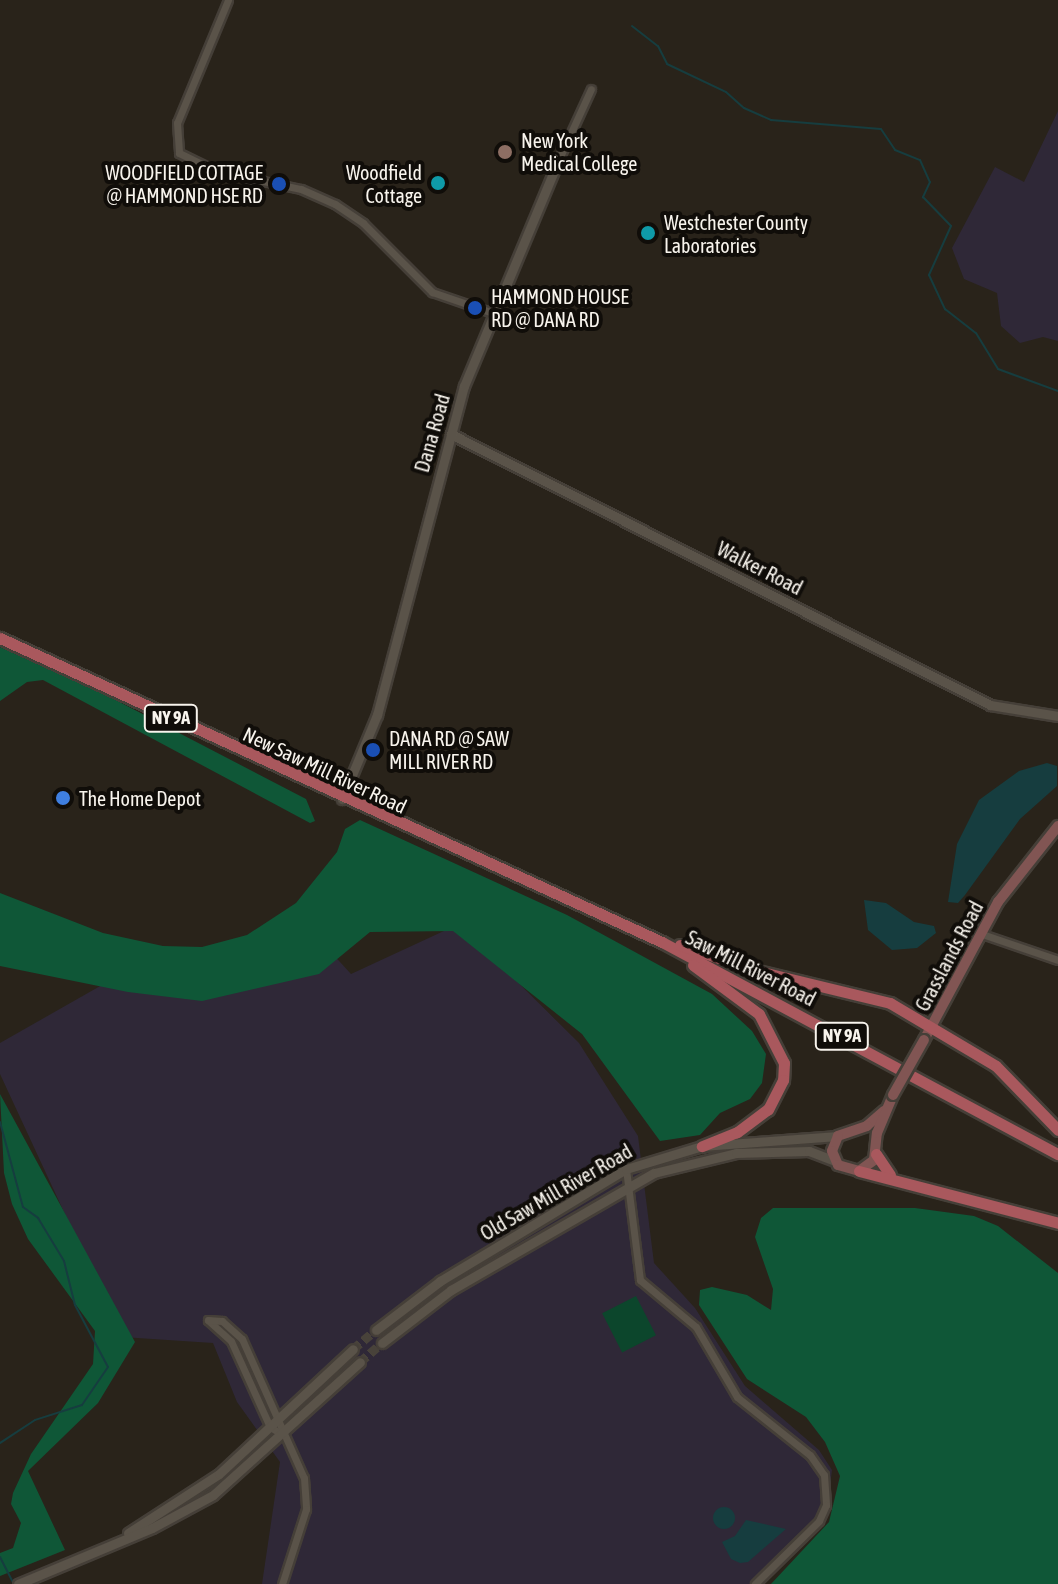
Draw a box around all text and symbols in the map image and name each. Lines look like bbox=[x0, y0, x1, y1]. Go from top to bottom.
place label: New York Medical College bbox=[521, 128, 637, 175]
marker: New York Medical College bbox=[496, 143, 514, 161]
place label: WOODFIELD COTTAGE @ HAMMOND HSE RD bbox=[105, 160, 263, 207]
place label: Woodfield Cottage bbox=[346, 160, 422, 207]
marker: Woodfield Cottage bbox=[429, 174, 447, 192]
marker: WOODFIELD COTTAGE @ HAMMOND HSE RD bbox=[270, 175, 288, 193]
place label: Westchester County Laboratories bbox=[664, 210, 808, 257]
marker: Westchester County Laboratories bbox=[639, 224, 657, 242]
place label: HAMMOND HOUSE RD @ DANA RD bbox=[491, 284, 629, 331]
marker: HAMMOND HOUSE RD @ DANA RD bbox=[466, 299, 484, 317]
street label: Dana Road bbox=[409, 391, 455, 475]
street label: Walker Road bbox=[713, 536, 807, 600]
road number: NY 9A bbox=[143, 704, 199, 732]
street label: New Saw Mill River Road bbox=[239, 722, 411, 818]
place label: DANA RD @ SAW MILL RIVER RD bbox=[389, 726, 509, 773]
marker: DANA RD @ SAW MILL RIVER RD bbox=[364, 741, 382, 759]
place label: The Home Depot bbox=[79, 786, 201, 810]
marker: The Home Depot bbox=[54, 789, 72, 807]
street label: Grasslands Road bbox=[910, 897, 988, 1015]
street label: Saw Mill River Road bbox=[682, 925, 820, 1011]
road number: NY 9A bbox=[814, 1022, 870, 1050]
street label: Old Saw Mill River Road bbox=[476, 1139, 636, 1245]

